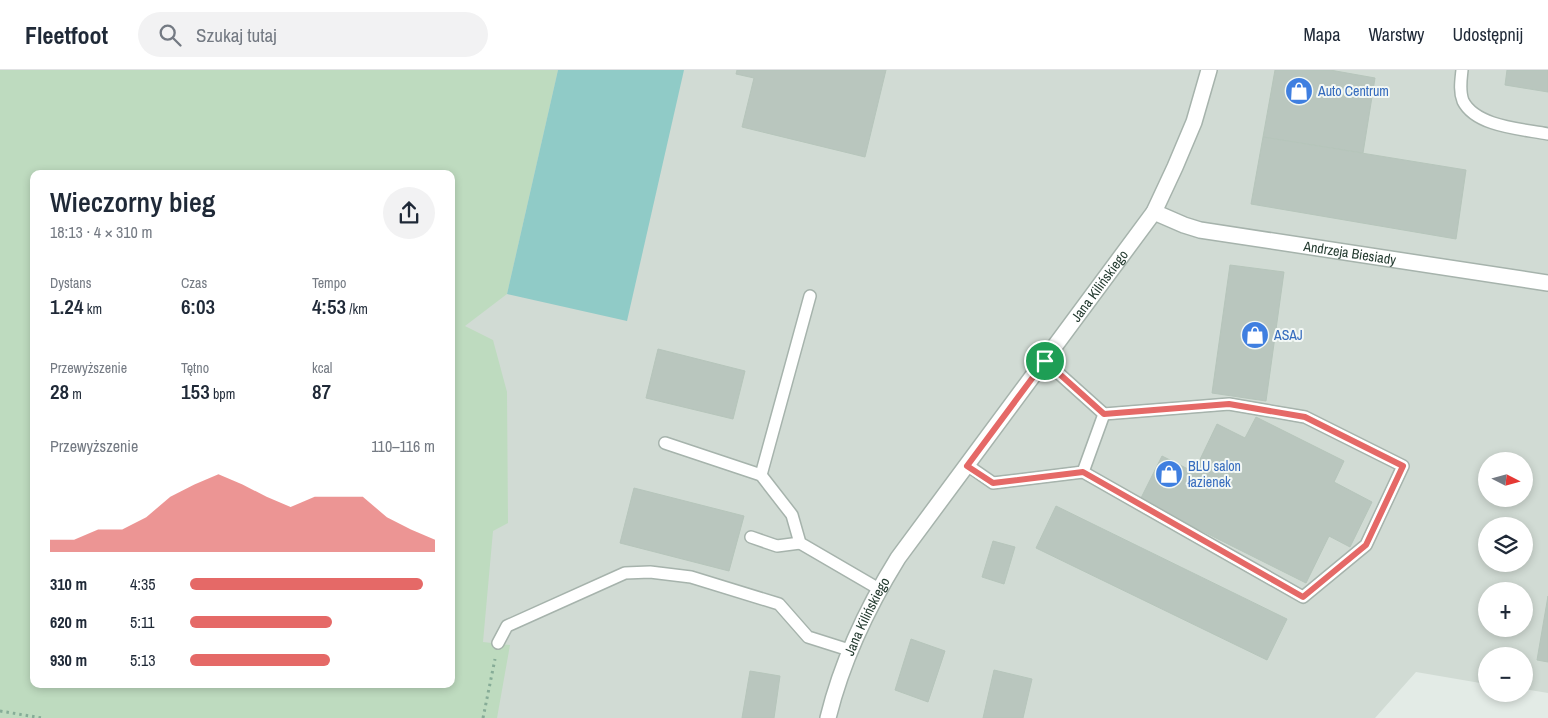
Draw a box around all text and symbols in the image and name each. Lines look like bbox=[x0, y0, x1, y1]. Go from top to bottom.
search box bbox=[138, 12, 488, 57]
text: Fleetfoot bbox=[25, 19, 108, 51]
icon: search bbox=[156, 21, 184, 49]
text: Szukaj tutaj bbox=[196, 22, 277, 48]
text: Mapa bbox=[1303, 22, 1340, 47]
text: Warstwy bbox=[1368, 22, 1424, 47]
text: Udostępnij bbox=[1452, 22, 1523, 47]
shop icon: Auto Centrum bbox=[1284, 76, 1314, 106]
place label: Auto Centrum bbox=[1317, 82, 1389, 100]
text: Wieczorny bieg bbox=[50, 183, 215, 221]
button: share bbox=[383, 187, 435, 239]
text: 18:13 · 4 × 310 m bbox=[50, 221, 153, 243]
street label: Andrzeja Biesiady bbox=[1301, 237, 1398, 269]
street label: Jana Kilińskiego bbox=[1067, 246, 1132, 325]
text: Dystans bbox=[50, 274, 91, 292]
text: Czas bbox=[181, 274, 207, 292]
text: Tempo bbox=[312, 274, 346, 292]
text: 1.24 bbox=[50, 292, 84, 321]
text: 6:03 bbox=[181, 292, 215, 321]
text: 4:53 bbox=[312, 292, 346, 321]
text: km bbox=[84, 300, 102, 318]
text: /km bbox=[346, 300, 368, 318]
shop icon: ASAJ bbox=[1240, 320, 1270, 350]
place label: ASAJ bbox=[1273, 326, 1303, 344]
pin bbox=[1024, 340, 1066, 382]
icon: arrive bbox=[1031, 347, 1059, 375]
text: Przewyższenie bbox=[50, 359, 127, 377]
text: Tętno bbox=[181, 359, 209, 377]
text: kcal bbox=[312, 359, 332, 377]
text: 28 bbox=[50, 377, 69, 406]
text: 153 bbox=[181, 377, 210, 406]
text: 87 bbox=[312, 377, 331, 406]
text: m bbox=[69, 385, 82, 403]
text: bpm bbox=[210, 385, 235, 403]
text: Przewyższenie bbox=[50, 435, 138, 457]
text: 110–116 m bbox=[371, 435, 435, 457]
north arrow bbox=[1478, 452, 1532, 508]
map controls bbox=[1478, 452, 1533, 702]
place label: BLU salon łazienek bbox=[1187, 457, 1241, 491]
shop icon: BLU salon łazienek bbox=[1154, 459, 1184, 489]
button: layers bbox=[1478, 517, 1533, 572]
text: 310 m bbox=[50, 573, 87, 595]
text: 4:35 bbox=[130, 573, 156, 595]
street label: Jana Kilińskiego bbox=[840, 574, 894, 658]
button: + bbox=[1478, 582, 1533, 637]
text: 620 m bbox=[50, 611, 87, 633]
text: 5:11 bbox=[130, 611, 155, 633]
button: − bbox=[1478, 647, 1533, 702]
text: 930 m bbox=[50, 649, 87, 671]
text: 5:13 bbox=[130, 649, 156, 671]

